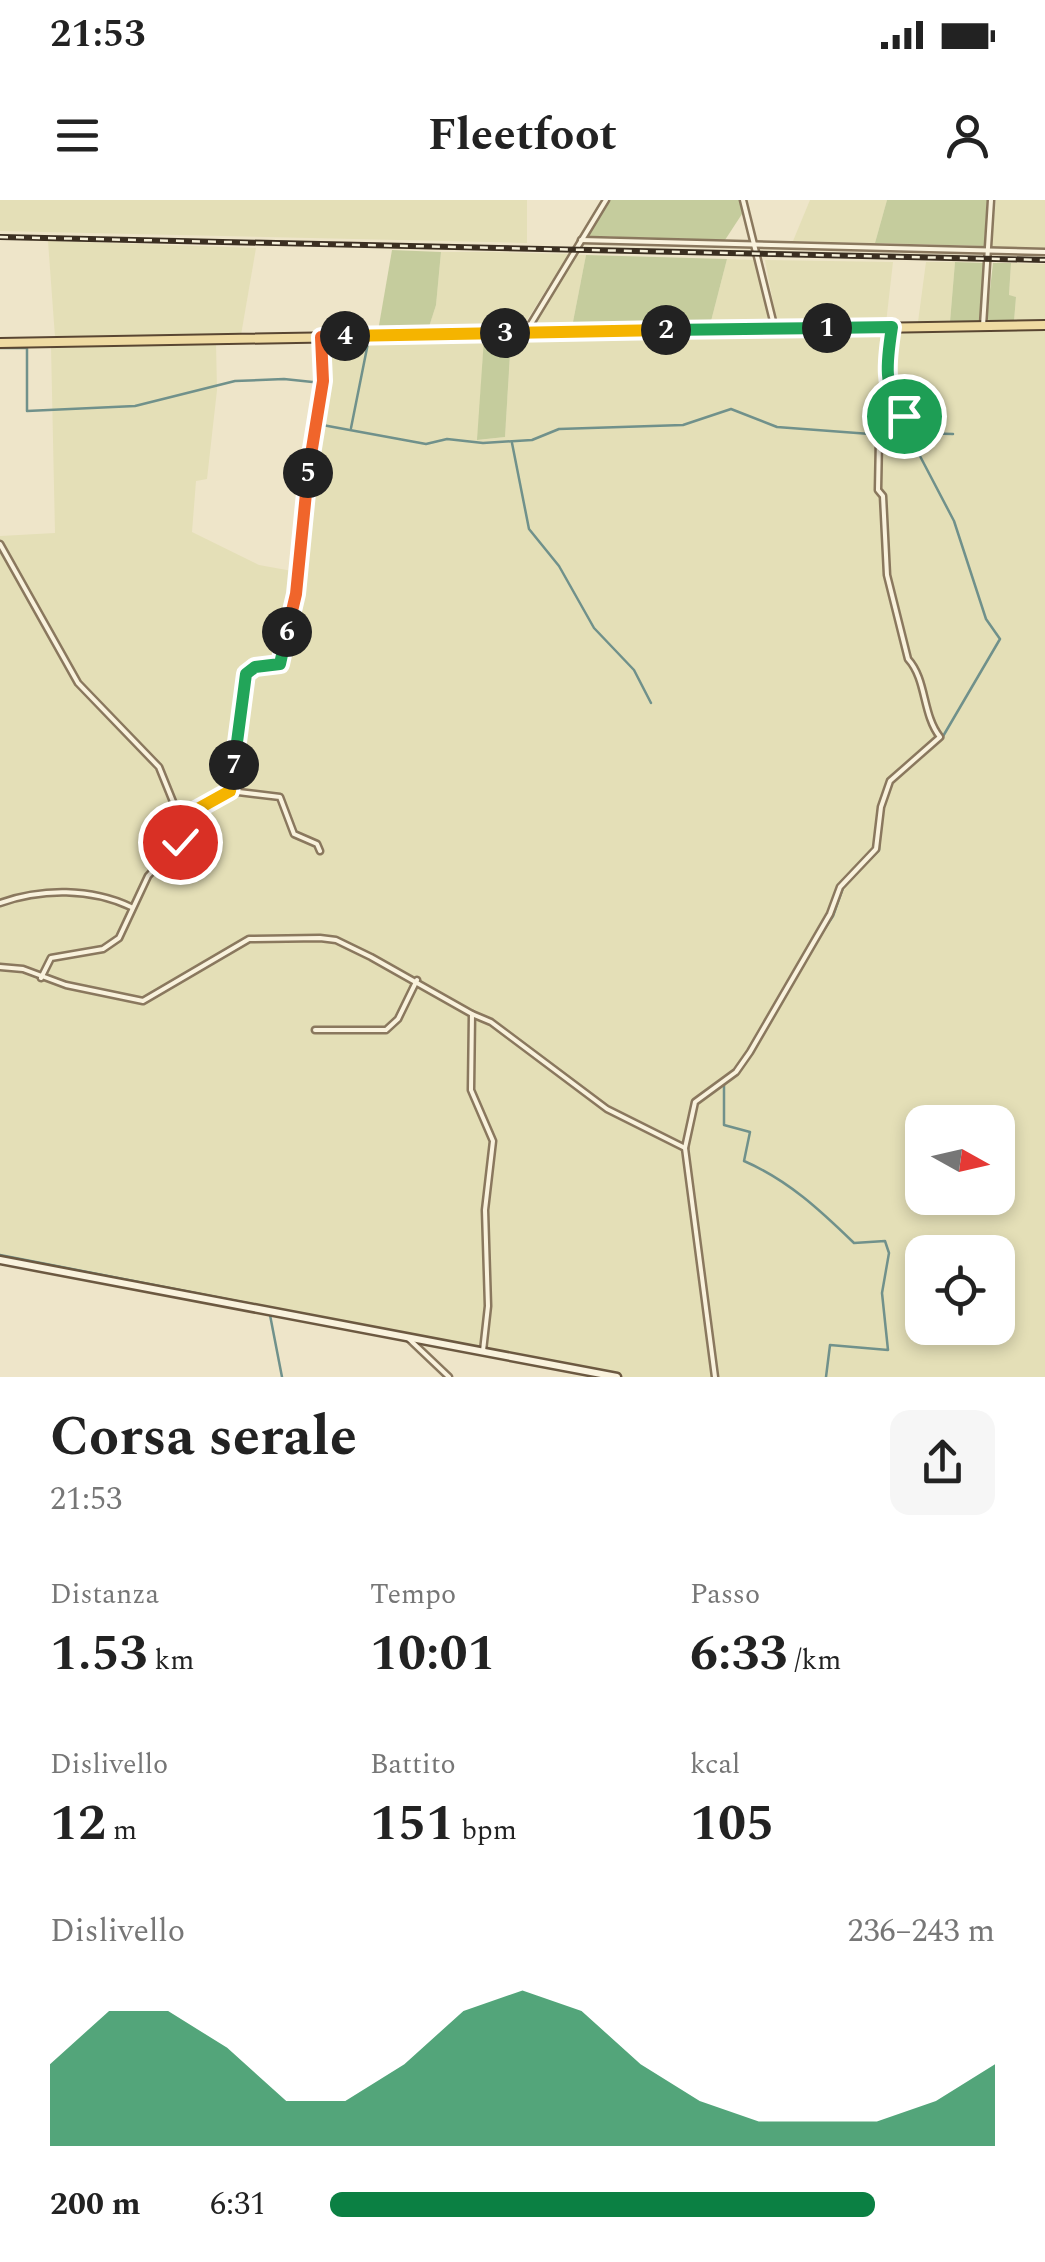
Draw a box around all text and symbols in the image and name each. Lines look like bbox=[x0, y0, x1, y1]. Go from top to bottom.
text: 21:53 bbox=[50, 6, 145, 64]
text: Fleetfoot bbox=[428, 101, 617, 170]
icon: menu bbox=[50, 108, 105, 163]
icon: person bbox=[940, 108, 995, 163]
pin: 1 bbox=[802, 303, 852, 353]
pin: 2 bbox=[641, 305, 691, 355]
text: 1 bbox=[819, 306, 835, 349]
pin: 3 bbox=[480, 308, 530, 358]
text: 2 bbox=[658, 308, 674, 351]
pin: 4 bbox=[320, 311, 370, 361]
text: 3 bbox=[497, 311, 513, 354]
text: 4 bbox=[337, 314, 353, 357]
pin bbox=[862, 374, 947, 459]
icon: arrive bbox=[877, 389, 932, 444]
pin: 5 bbox=[283, 448, 333, 498]
text: 5 bbox=[300, 451, 316, 494]
pin: 6 bbox=[262, 607, 312, 657]
text: 6 bbox=[279, 610, 295, 653]
pin: 7 bbox=[209, 740, 259, 790]
text: 7 bbox=[226, 743, 242, 786]
pin bbox=[138, 800, 223, 885]
icon: check bbox=[153, 815, 208, 870]
north arrow bbox=[905, 1105, 1015, 1215]
map controls bbox=[905, 1105, 1015, 1345]
button: locate bbox=[905, 1235, 1015, 1345]
text: Corsa serale bbox=[50, 1396, 357, 1479]
button: share bbox=[890, 1410, 995, 1515]
text: 21:53 bbox=[50, 1475, 122, 1524]
text: Distanza bbox=[50, 1573, 159, 1616]
text: Tempo bbox=[370, 1573, 456, 1616]
text: Passo bbox=[690, 1573, 760, 1616]
text: 1.53 bbox=[50, 1616, 148, 1692]
text: 10:01 bbox=[370, 1616, 496, 1692]
text: 6:33 bbox=[690, 1616, 788, 1692]
text: km bbox=[148, 1639, 194, 1682]
text: /km bbox=[788, 1639, 841, 1682]
text: Dislivello bbox=[50, 1743, 168, 1786]
text: Battito bbox=[370, 1743, 456, 1786]
text: kcal bbox=[690, 1743, 740, 1786]
text: 12 bbox=[50, 1786, 106, 1862]
text: 151 bbox=[370, 1786, 454, 1862]
text: 105 bbox=[690, 1786, 774, 1862]
text: m bbox=[106, 1809, 137, 1852]
text: bpm bbox=[454, 1809, 517, 1852]
text: Dislivello bbox=[50, 1907, 185, 1956]
text: 236–243 m bbox=[847, 1907, 995, 1956]
text: 200 m bbox=[50, 2180, 141, 2229]
text: 6:31 bbox=[210, 2180, 266, 2229]

